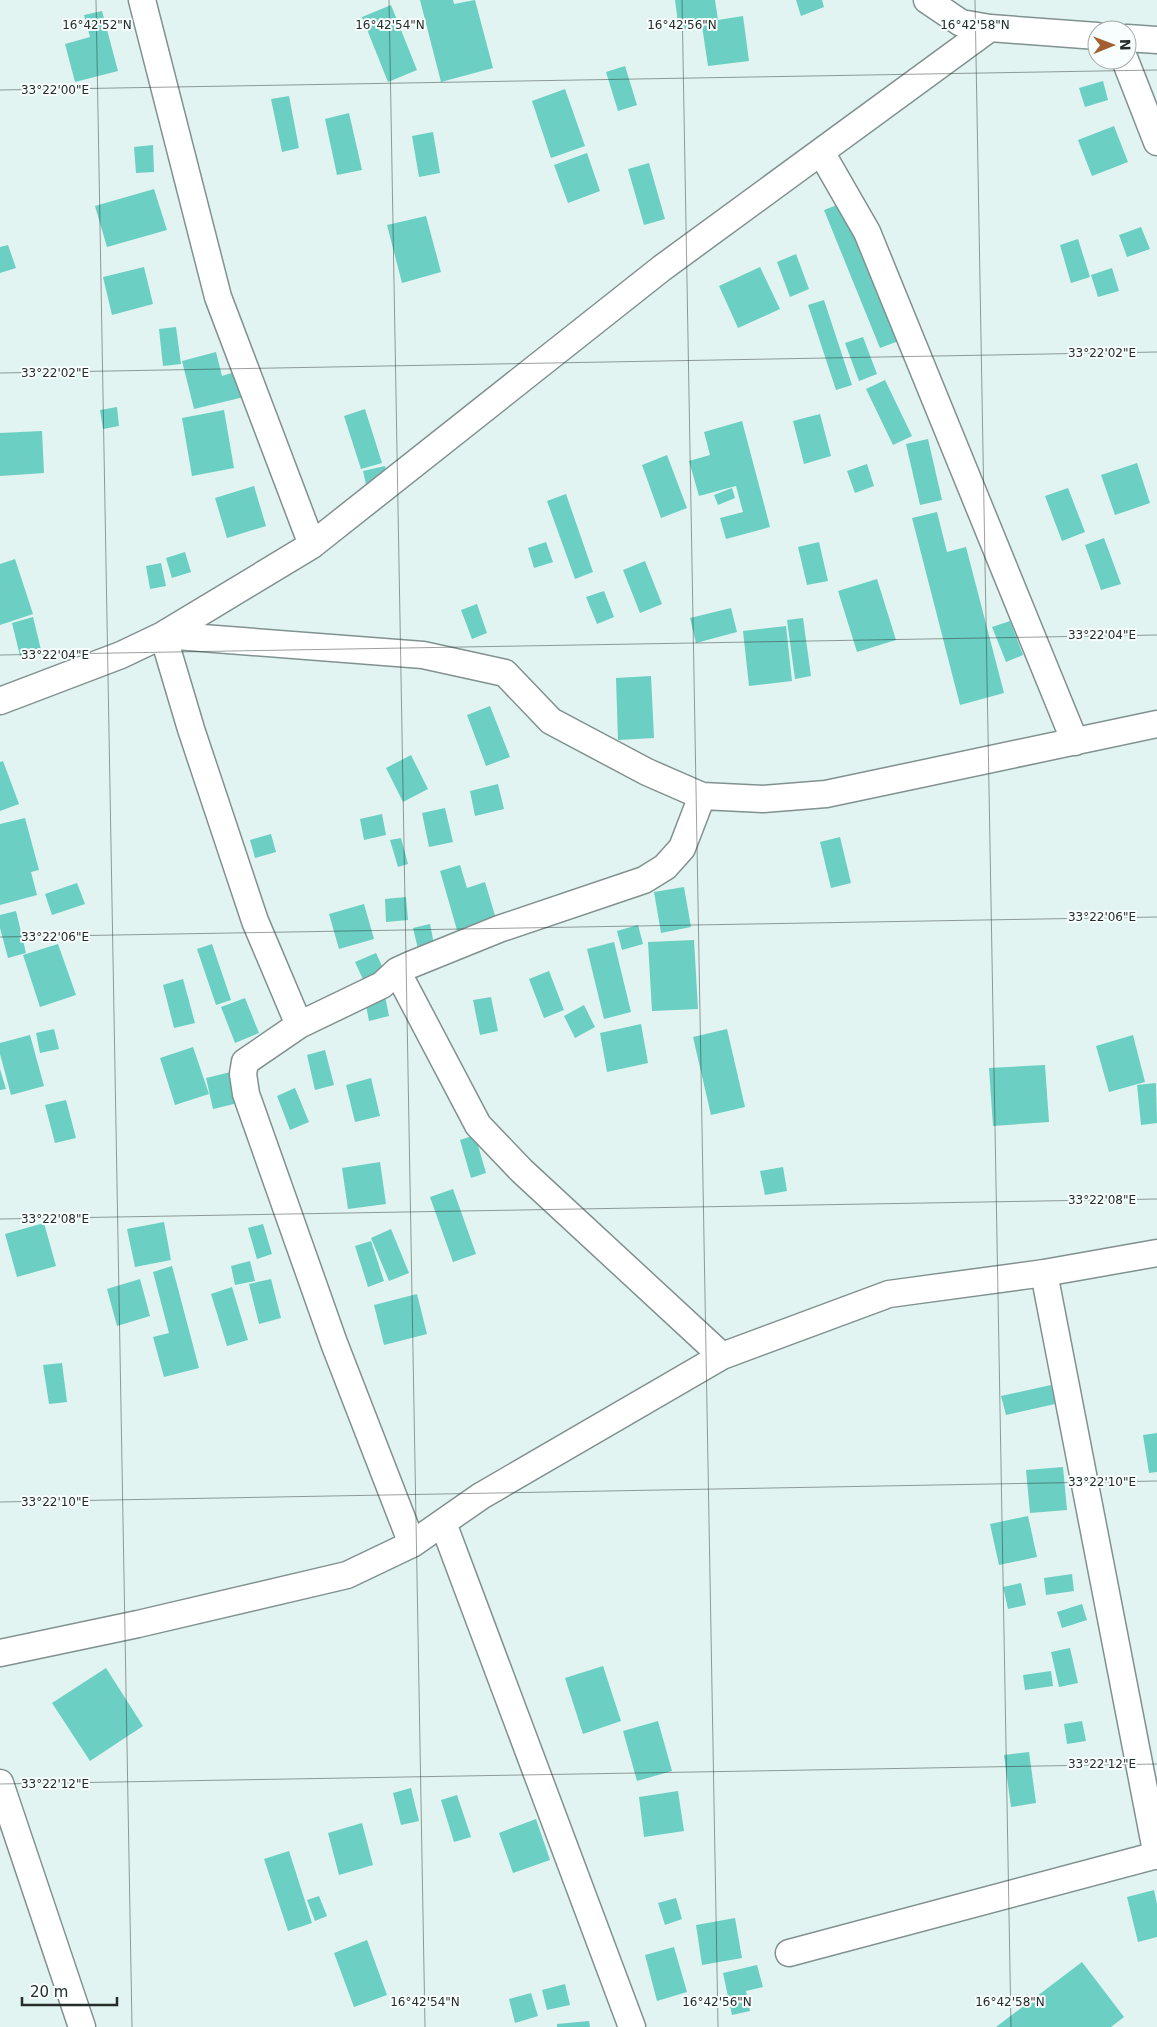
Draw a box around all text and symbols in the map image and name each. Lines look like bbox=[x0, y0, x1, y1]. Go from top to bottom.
text: 16°42'52"N bbox=[62, 18, 132, 32]
text: 16°42'54"N bbox=[355, 18, 425, 32]
text: 16°42'56"N bbox=[647, 18, 717, 32]
text: 16°42'58"N bbox=[940, 18, 1010, 32]
north arrow bbox=[1087, 20, 1137, 70]
text: N bbox=[1117, 39, 1133, 51]
text: 33°22'00"E bbox=[21, 83, 89, 97]
text: 33°22'02"E bbox=[1068, 346, 1136, 360]
text: 33°22'02"E bbox=[21, 366, 89, 380]
text: 33°22'04"E bbox=[1068, 628, 1136, 642]
text: 33°22'04"E bbox=[21, 648, 89, 662]
text: 33°22'06"E bbox=[1068, 910, 1136, 924]
text: 33°22'06"E bbox=[21, 930, 89, 944]
text: 33°22'08"E bbox=[1068, 1193, 1136, 1207]
text: 33°22'08"E bbox=[21, 1212, 89, 1226]
text: 33°22'10"E bbox=[1068, 1475, 1136, 1489]
text: 33°22'10"E bbox=[21, 1495, 89, 1509]
text: 33°22'12"E bbox=[1068, 1757, 1136, 1771]
text: 33°22'12"E bbox=[21, 1777, 89, 1791]
scale bar bbox=[22, 1974, 118, 2006]
text: 20 m bbox=[30, 1983, 68, 2001]
text: 16°42'54"N bbox=[390, 1995, 460, 2009]
text: 16°42'56"N bbox=[682, 1995, 752, 2009]
text: 16°42'58"N bbox=[975, 1995, 1045, 2009]

